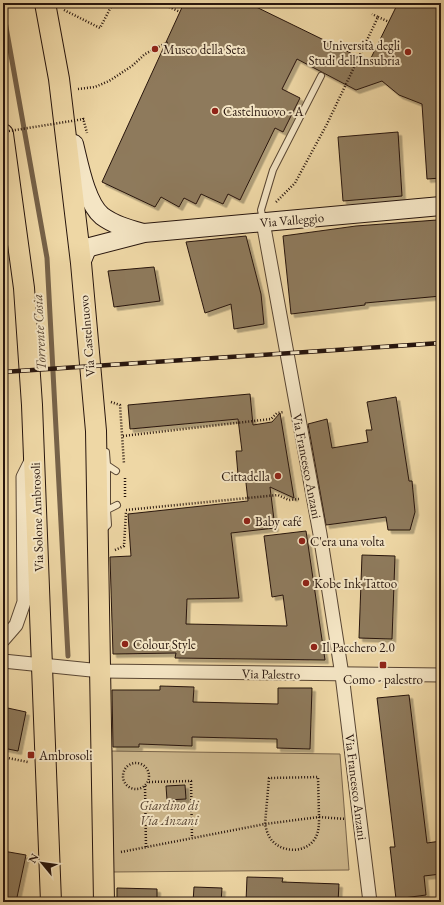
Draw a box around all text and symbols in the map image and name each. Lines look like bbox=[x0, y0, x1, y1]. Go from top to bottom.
place label: Università degli Studi dell'Insubria bbox=[308, 37, 401, 69]
place label: Museo della Seta bbox=[163, 41, 247, 58]
marker: Museo della Seta bbox=[150, 44, 160, 54]
marker: Università degli Studi dell'Insubria bbox=[403, 47, 413, 57]
place label: Castelnuovo - A bbox=[223, 103, 304, 120]
marker: Castelnuovo - A bbox=[210, 106, 220, 116]
street label: Via Valleggio bbox=[259, 209, 325, 231]
water label: Torrente Cosia bbox=[28, 293, 50, 371]
street label: Via Castelnuovo bbox=[75, 294, 99, 378]
street label: Via Francesco Anzani bbox=[288, 412, 326, 520]
street label: Via Solone Ambrosoli bbox=[27, 462, 47, 572]
place label: Cittadella bbox=[221, 468, 271, 485]
marker: Cittadella bbox=[273, 471, 283, 481]
place label: Baby café bbox=[255, 513, 302, 530]
marker: Baby café bbox=[242, 516, 252, 526]
place label: C'era una volta bbox=[310, 533, 385, 550]
marker: C'era una volta bbox=[297, 536, 307, 546]
place label: Kobe Ink Tattoo bbox=[314, 575, 397, 592]
marker: Kobe Ink Tattoo bbox=[301, 578, 311, 588]
place label: Colour Style bbox=[133, 636, 196, 653]
marker: Colour Style bbox=[120, 639, 130, 649]
place label: Il Pacchero 2.0 bbox=[322, 639, 395, 656]
marker: Il Pacchero 2.0 bbox=[309, 642, 319, 652]
marker: Como - palestro bbox=[378, 660, 388, 670]
street label: Via Palestro bbox=[242, 665, 300, 683]
place label: Como - palestro bbox=[343, 671, 423, 688]
street label: Via Francesco Anzani bbox=[341, 733, 371, 841]
place label: Ambrosoli bbox=[38, 747, 92, 764]
marker: Ambrosoli bbox=[26, 750, 36, 760]
park label: Giardino di Via Anzani bbox=[139, 797, 200, 829]
north arrow bbox=[22, 843, 62, 883]
text: N bbox=[25, 851, 42, 865]

